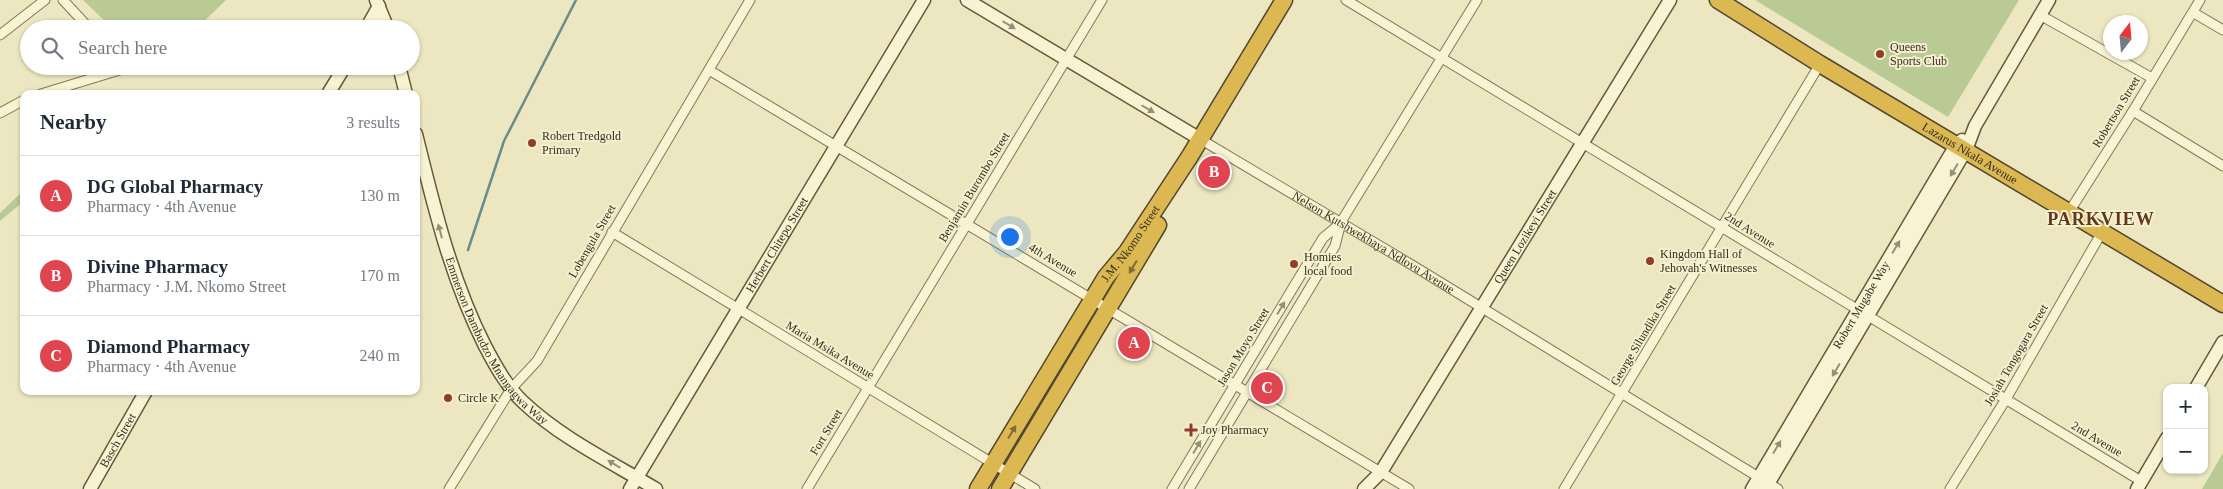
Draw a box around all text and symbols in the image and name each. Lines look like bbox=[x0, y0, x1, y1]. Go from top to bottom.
north arrow bbox=[2103, 15, 2148, 60]
search box bbox=[20, 20, 420, 75]
one-way arrow bbox=[1002, 21, 1015, 30]
icon: search bbox=[38, 34, 66, 62]
text: Search here bbox=[78, 37, 167, 58]
place label: Queens Sports Club bbox=[1890, 40, 1947, 68]
marker: Queens Sports Club bbox=[1874, 48, 1886, 60]
street label: Robertson Street bbox=[2089, 73, 2143, 150]
one-way arrow bbox=[1141, 105, 1155, 113]
text: Nearby bbox=[40, 110, 107, 134]
text: 3 results bbox=[346, 114, 400, 131]
street label: Lazarus Nkala Avenue bbox=[1920, 120, 2020, 187]
place label: Robert Tredgold Primary bbox=[542, 129, 621, 157]
street label: Benjamin Burombo Street bbox=[936, 129, 1013, 245]
marker: Robert Tredgold Primary bbox=[526, 137, 538, 149]
pin: B bbox=[1198, 153, 1230, 191]
one-way arrow bbox=[1950, 164, 1959, 177]
text: DG Global Pharmacy bbox=[87, 176, 263, 197]
street label: Queen Lozikeyi Street bbox=[1491, 186, 1560, 286]
text: A bbox=[50, 187, 62, 204]
text: 130 m bbox=[360, 187, 400, 204]
street label: Nelson Kutshwekhaya Ndlovu Avenue bbox=[1290, 189, 1457, 296]
street label: Herbert Chitepo Street bbox=[743, 194, 811, 295]
text: Pharmacy · 4th Avenue bbox=[87, 198, 236, 215]
street label: Lobengula Street bbox=[565, 201, 619, 280]
street label: J.M. Nkomo Street bbox=[1098, 202, 1163, 284]
street label: 2nd Avenue bbox=[1722, 209, 1778, 251]
district label: PARKVIEW bbox=[2047, 209, 2155, 229]
one-way arrow bbox=[436, 223, 444, 238]
your location bbox=[997, 224, 1023, 250]
street label: 4th Avenue bbox=[1026, 240, 1080, 280]
one-way arrow bbox=[1891, 240, 1900, 254]
place label: Kingdom Hall of Jehovah's Witnesses bbox=[1660, 247, 1757, 275]
place label: Homies local food bbox=[1304, 250, 1352, 278]
street label: Emmerson Dambudzo Mnangagwa Way bbox=[443, 255, 551, 427]
marker: Kingdom Hall of Jehovah's Witnesses bbox=[1644, 255, 1656, 267]
text: Divine Pharmacy bbox=[87, 256, 228, 277]
marker: Homies local food bbox=[1288, 258, 1300, 270]
street label: Robert Mugabe Way bbox=[1830, 259, 1893, 351]
one-way arrow bbox=[1128, 261, 1137, 274]
text: B bbox=[51, 267, 61, 284]
text: 170 m bbox=[360, 267, 400, 284]
text: Pharmacy · J.M. Nkomo Street bbox=[87, 278, 286, 295]
street label: George Silundika Street bbox=[1607, 281, 1679, 388]
one-way arrow bbox=[1276, 301, 1285, 314]
street label: Josiah Tongogara Street bbox=[1981, 301, 2051, 408]
street label: Jason Moyo Street bbox=[1214, 305, 1272, 389]
street label: Maria Msika Avenue bbox=[783, 318, 877, 382]
pin: A bbox=[1118, 324, 1150, 362]
text: Diamond Pharmacy bbox=[87, 336, 250, 357]
text: C bbox=[50, 347, 62, 364]
text: 240 m bbox=[360, 347, 400, 364]
text: Pharmacy · 4th Avenue bbox=[87, 358, 236, 375]
one-way arrow bbox=[1831, 364, 1840, 377]
pin: C bbox=[1251, 369, 1283, 407]
map controls bbox=[2163, 384, 2208, 474]
button: + bbox=[2163, 384, 2208, 429]
place label: Circle K bbox=[458, 391, 499, 405]
marker: Circle K bbox=[442, 392, 454, 404]
street label: Fort Street bbox=[807, 406, 845, 457]
street label: Basch Street bbox=[97, 410, 139, 470]
street label: 2nd Avenue bbox=[2069, 418, 2125, 460]
place label: Joy Pharmacy bbox=[1201, 423, 1269, 437]
marker: Joy Pharmacy bbox=[1185, 424, 1197, 436]
one-way arrow bbox=[1008, 426, 1017, 439]
button: − bbox=[2163, 429, 2208, 474]
one-way arrow bbox=[1193, 441, 1202, 454]
one-way arrow bbox=[1773, 441, 1782, 454]
one-way arrow bbox=[608, 459, 621, 468]

